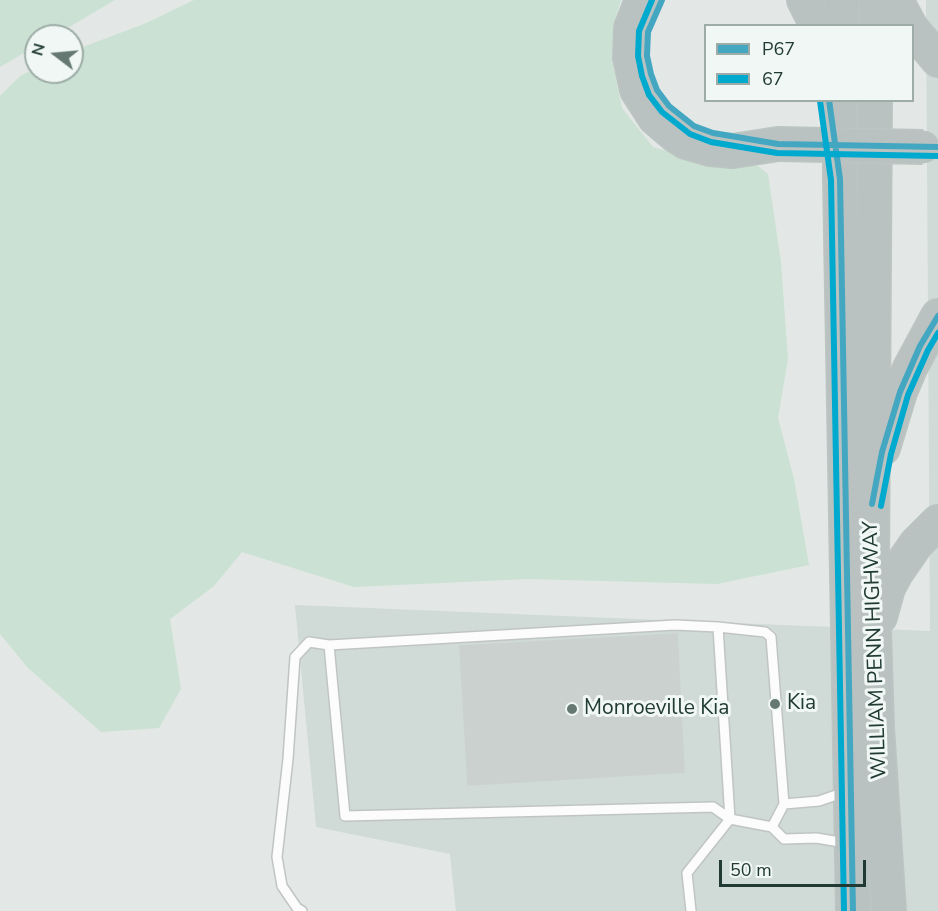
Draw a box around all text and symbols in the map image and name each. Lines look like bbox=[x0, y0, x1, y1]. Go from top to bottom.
north arrow bbox=[24, 24, 84, 84]
legend bbox=[704, 24, 914, 102]
text: P67 bbox=[762, 37, 795, 61]
text: N bbox=[26, 41, 51, 58]
text: 67 bbox=[762, 67, 784, 91]
street label: WILLIAM PENN HIGHWAY bbox=[859, 520, 893, 780]
place label: Kia bbox=[787, 691, 816, 717]
place label: Monroeville Kia bbox=[584, 696, 729, 722]
marker: Kia bbox=[768, 697, 782, 711]
marker: Monroeville Kia bbox=[565, 702, 579, 716]
scale bar bbox=[722, 848, 869, 886]
text: 50 m bbox=[730, 858, 772, 882]

